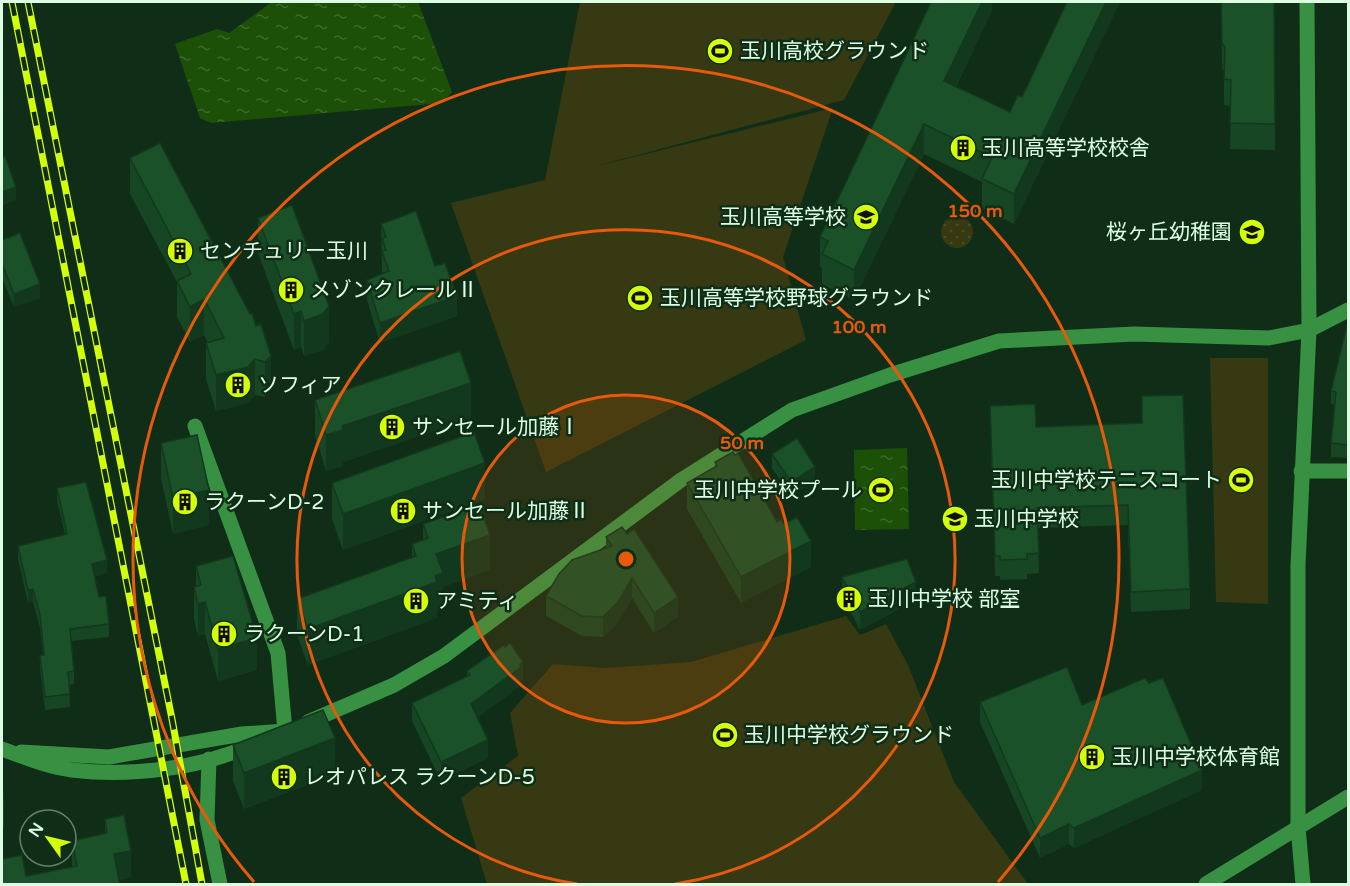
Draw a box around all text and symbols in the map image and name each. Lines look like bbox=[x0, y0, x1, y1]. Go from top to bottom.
sports icon: 玉川高校グラウンド bbox=[705, 36, 735, 66]
place label: 玉川高校グラウンド bbox=[740, 39, 929, 64]
building icon: 玉川高等学校校舎 bbox=[948, 133, 978, 163]
place label: 玉川高等学校校舎 bbox=[982, 136, 1150, 161]
text: 150 m bbox=[947, 200, 1003, 222]
school or university icon: 玉川高等学校 bbox=[851, 202, 881, 232]
place label: 玉川高等学校 bbox=[720, 205, 846, 230]
school or university icon: 桜ヶ丘幼稚園 bbox=[1237, 217, 1267, 247]
place label: 桜ヶ丘幼稚園 bbox=[1106, 220, 1232, 245]
building icon: センチュリー玉川 bbox=[165, 236, 195, 266]
place label: センチュリー玉川 bbox=[200, 239, 368, 264]
building icon: メゾンクレールⅡ bbox=[276, 275, 306, 305]
place label: メゾンクレールⅡ bbox=[310, 278, 478, 303]
sports icon: 玉川高等学校野球グラウンド bbox=[625, 283, 655, 313]
place label: 玉川高等学校野球グラウンド bbox=[660, 286, 933, 311]
text: 100 m bbox=[831, 316, 887, 338]
building icon: ソフィア bbox=[223, 370, 253, 400]
place label: ソフィア bbox=[258, 373, 342, 398]
building icon: サンセール加藤Ⅰ bbox=[377, 412, 407, 442]
place label: サンセール加藤Ⅰ bbox=[412, 415, 580, 440]
text: 50 m bbox=[720, 432, 764, 454]
sports icon: 玉川中学校テニスコート bbox=[1226, 465, 1256, 495]
place label: 玉川中学校テニスコート bbox=[991, 468, 1222, 493]
sports icon: 玉川中学校プール bbox=[866, 475, 896, 505]
place label: 玉川中学校プール bbox=[694, 478, 862, 503]
building icon: ラクーンD-2 bbox=[170, 487, 200, 517]
place label: ラクーンD-2 bbox=[204, 490, 324, 515]
building icon: サンセール加藤Ⅱ bbox=[388, 496, 418, 526]
place label: サンセール加藤Ⅱ bbox=[422, 499, 590, 524]
school or university icon: 玉川中学校 bbox=[940, 504, 970, 534]
place label: 玉川中学校 bbox=[974, 507, 1079, 532]
centre of rings bbox=[616, 549, 636, 569]
building icon: 玉川中学校 部室 bbox=[834, 584, 864, 614]
building icon: アミティ bbox=[401, 586, 431, 616]
place label: 玉川中学校 部室 bbox=[868, 587, 1020, 612]
place label: アミティ bbox=[436, 589, 518, 614]
building icon: ラクーンD-1 bbox=[209, 619, 239, 649]
place label: ラクーンD-1 bbox=[244, 622, 364, 647]
sports icon: 玉川中学校グラウンド bbox=[710, 720, 740, 750]
place label: 玉川中学校グラウンド bbox=[744, 723, 954, 748]
building icon: 玉川中学校体育館 bbox=[1077, 742, 1107, 772]
place label: 玉川中学校体育館 bbox=[1112, 745, 1280, 770]
building icon: レオパレス ラクーンD-5 bbox=[269, 762, 299, 792]
place label: レオパレス ラクーンD-5 bbox=[304, 765, 535, 790]
north arrow bbox=[18, 808, 78, 868]
text: N bbox=[25, 819, 48, 841]

